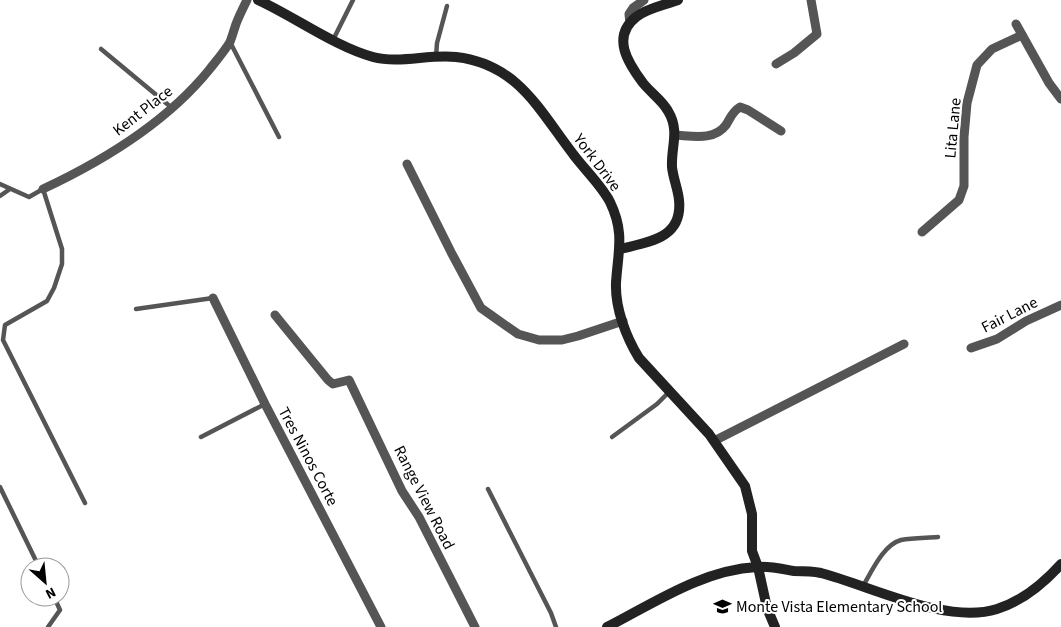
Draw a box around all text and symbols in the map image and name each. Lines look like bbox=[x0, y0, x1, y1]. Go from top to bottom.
street label: Kent Place bbox=[108, 80, 177, 141]
street label: Lita Lane bbox=[939, 97, 967, 159]
street label: York Drive bbox=[568, 128, 626, 196]
street label: Fair Lane bbox=[977, 291, 1042, 338]
street label: Tres Ninos Corte bbox=[273, 403, 343, 510]
street label: Range View Road bbox=[388, 442, 460, 553]
north arrow bbox=[20, 557, 70, 607]
text: N bbox=[42, 582, 59, 604]
school or university icon: Monte Vista Elementary School bbox=[712, 596, 732, 616]
place label: Monte Vista Elementary School bbox=[736, 596, 942, 618]

